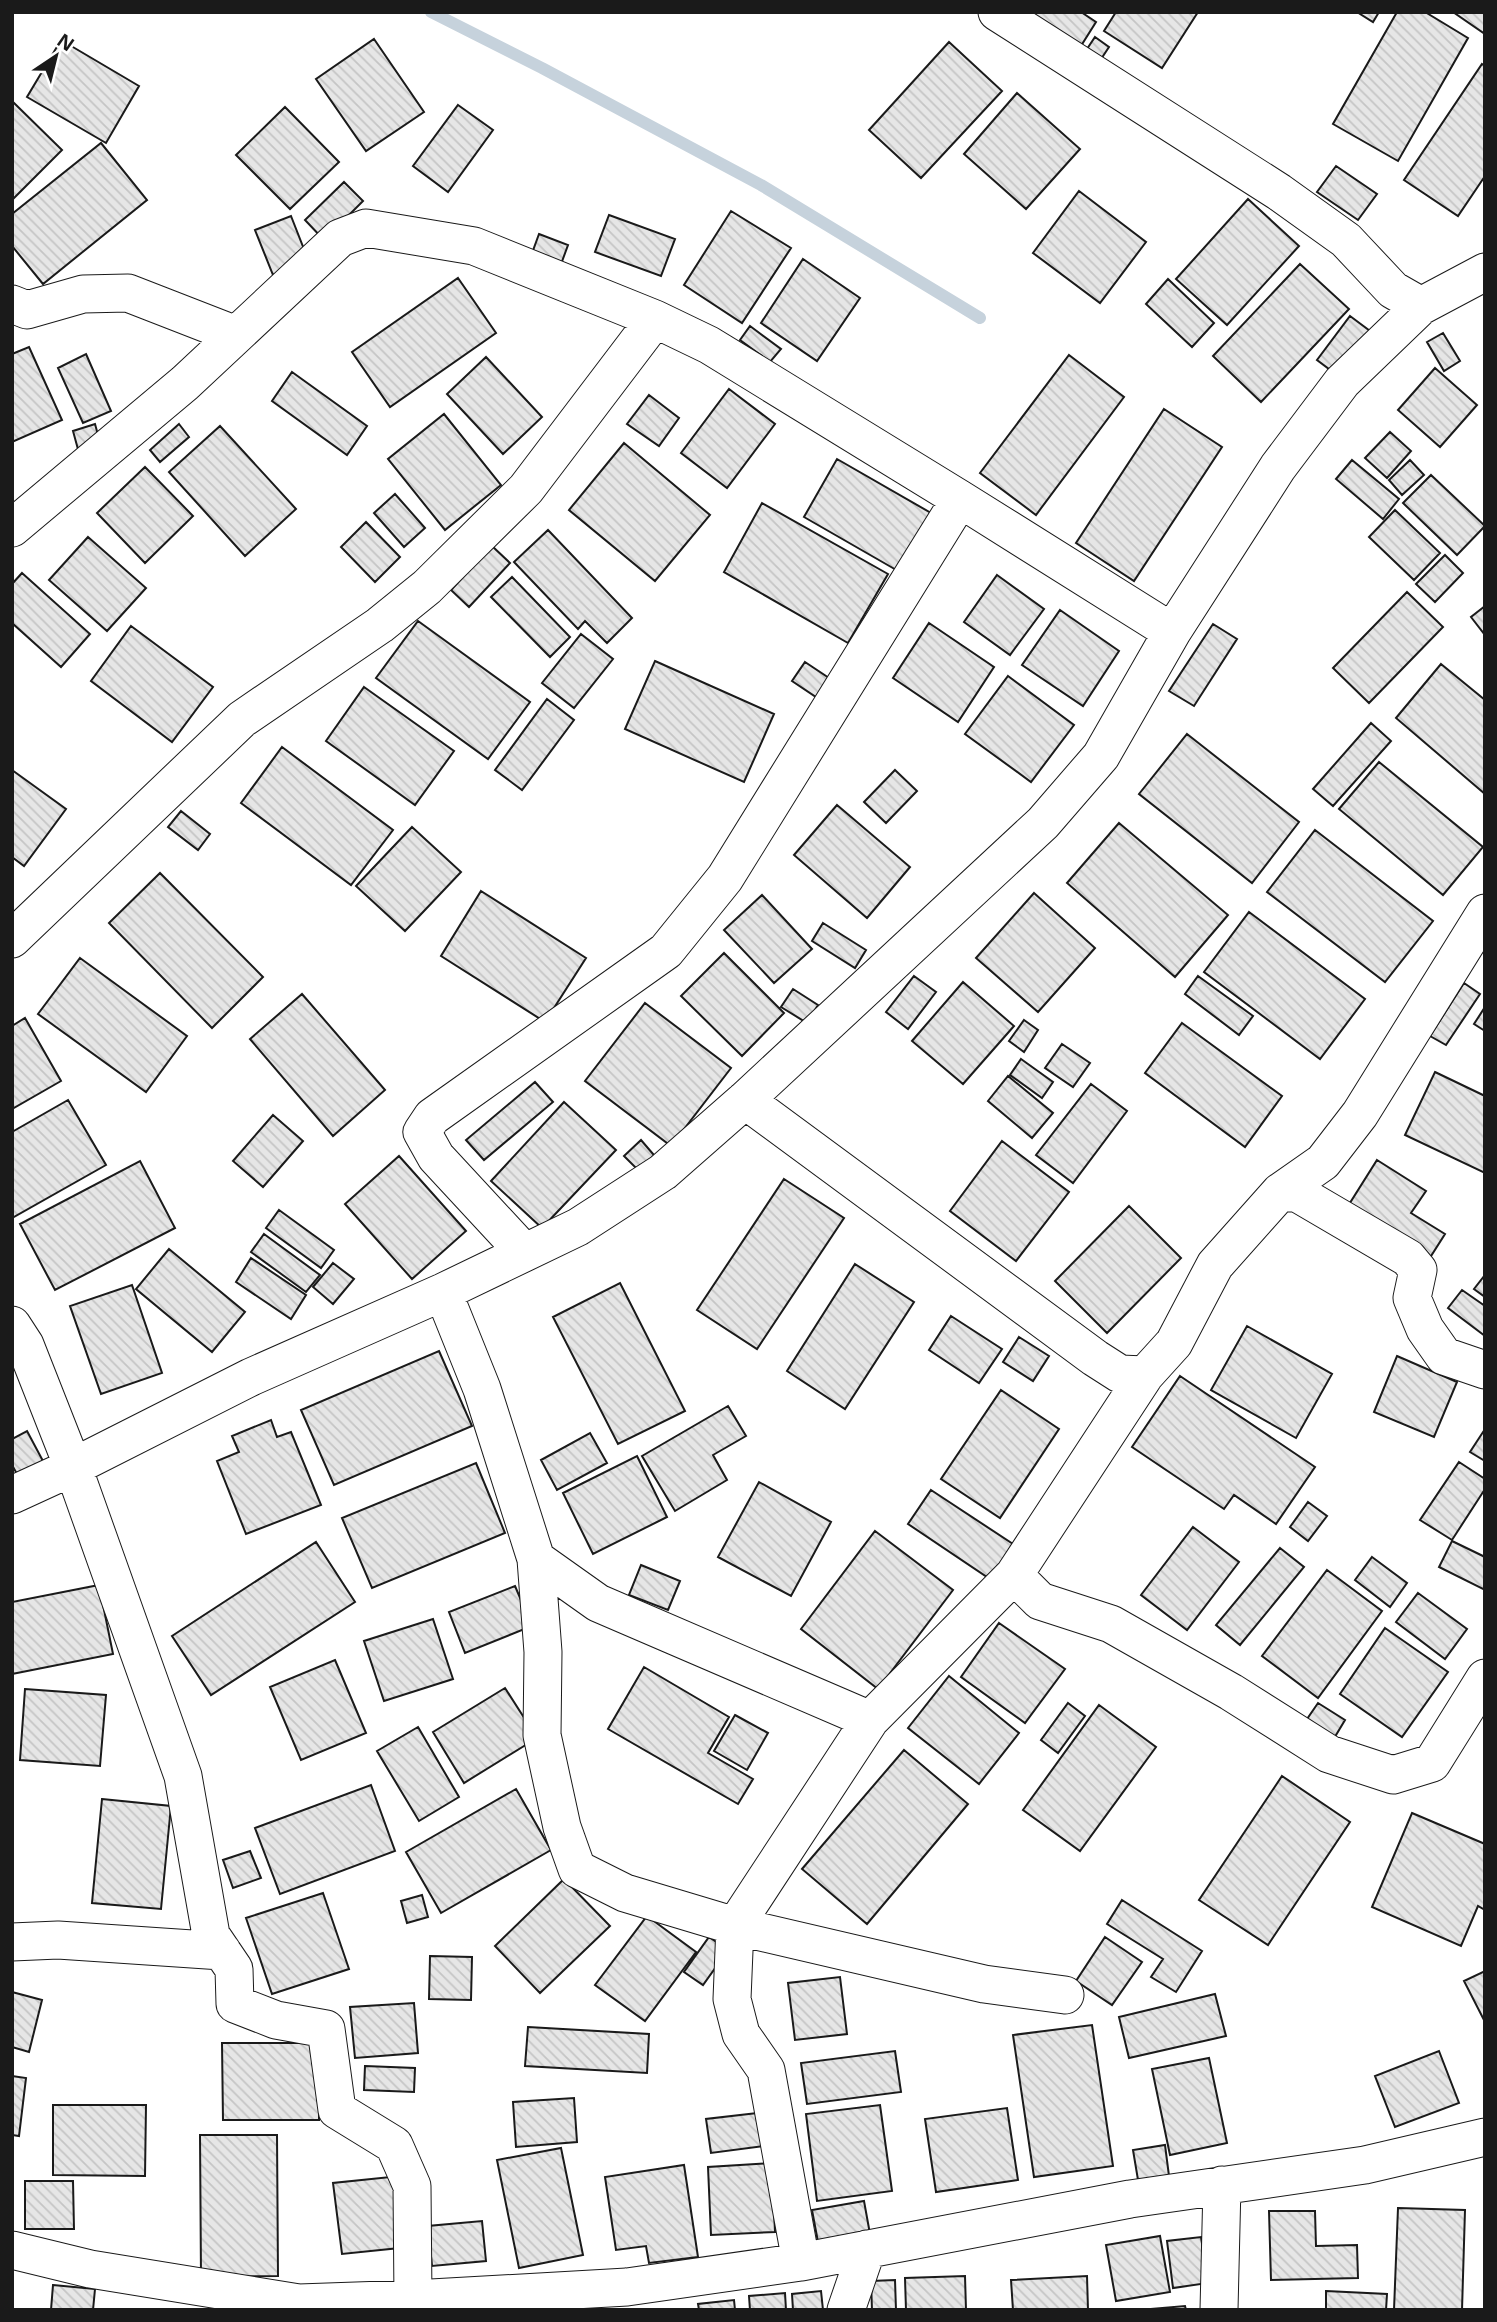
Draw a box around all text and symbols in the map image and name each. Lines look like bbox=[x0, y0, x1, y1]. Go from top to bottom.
north arrow bbox=[21, 21, 91, 91]
text: N bbox=[52, 27, 80, 57]

